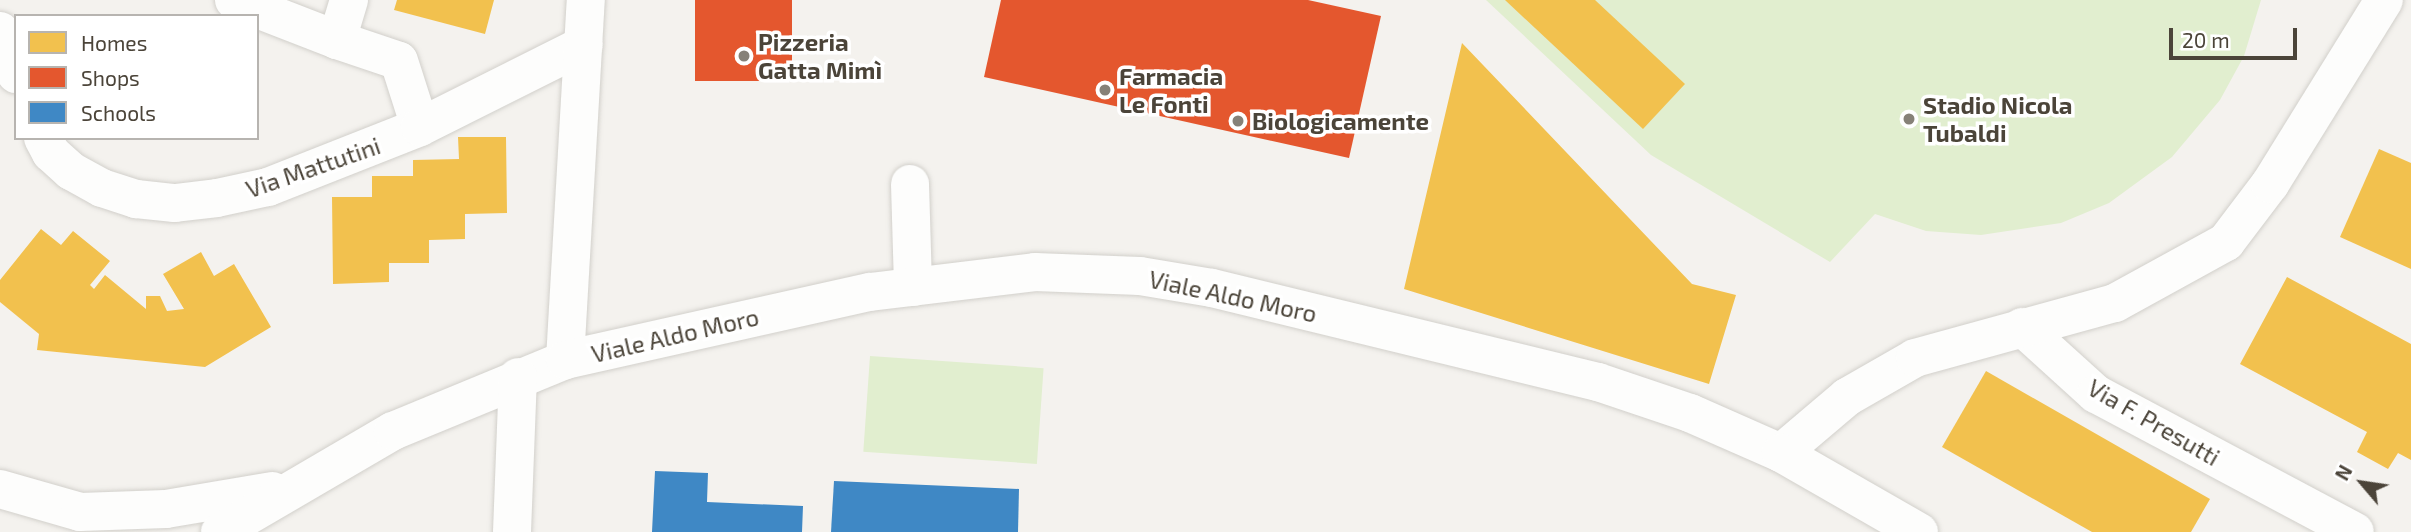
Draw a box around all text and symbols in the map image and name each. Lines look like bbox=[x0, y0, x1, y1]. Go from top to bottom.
legend bbox=[14, 14, 259, 140]
scale bar bbox=[2173, 14, 2301, 58]
text: 20 m bbox=[2182, 27, 2230, 52]
place label: Pizzeria Gatta Mimì bbox=[758, 28, 882, 84]
text: Homes bbox=[81, 30, 147, 55]
marker: Pizzeria Gatta Mimì bbox=[736, 48, 752, 64]
place label: Farmacia Le Fonti bbox=[1119, 62, 1223, 118]
text: Shops bbox=[81, 65, 140, 90]
marker: Farmacia Le Fonti bbox=[1097, 82, 1113, 98]
place label: Stadio Nicola Tubaldi bbox=[1923, 91, 2073, 147]
text: Schools bbox=[81, 100, 156, 125]
place label: Biologicamente bbox=[1252, 107, 1429, 135]
marker: Stadio Nicola Tubaldi bbox=[1901, 111, 1917, 127]
marker: Biologicamente bbox=[1230, 113, 1246, 129]
street label: Via Mattutini bbox=[242, 131, 384, 203]
street label: Viale Aldo Moro bbox=[1146, 264, 1320, 328]
street label: Viale Aldo Moro bbox=[588, 302, 762, 368]
street label: Via F. Presutti bbox=[2083, 373, 2225, 471]
north arrow bbox=[2327, 448, 2397, 518]
text: N bbox=[2330, 461, 2357, 484]

